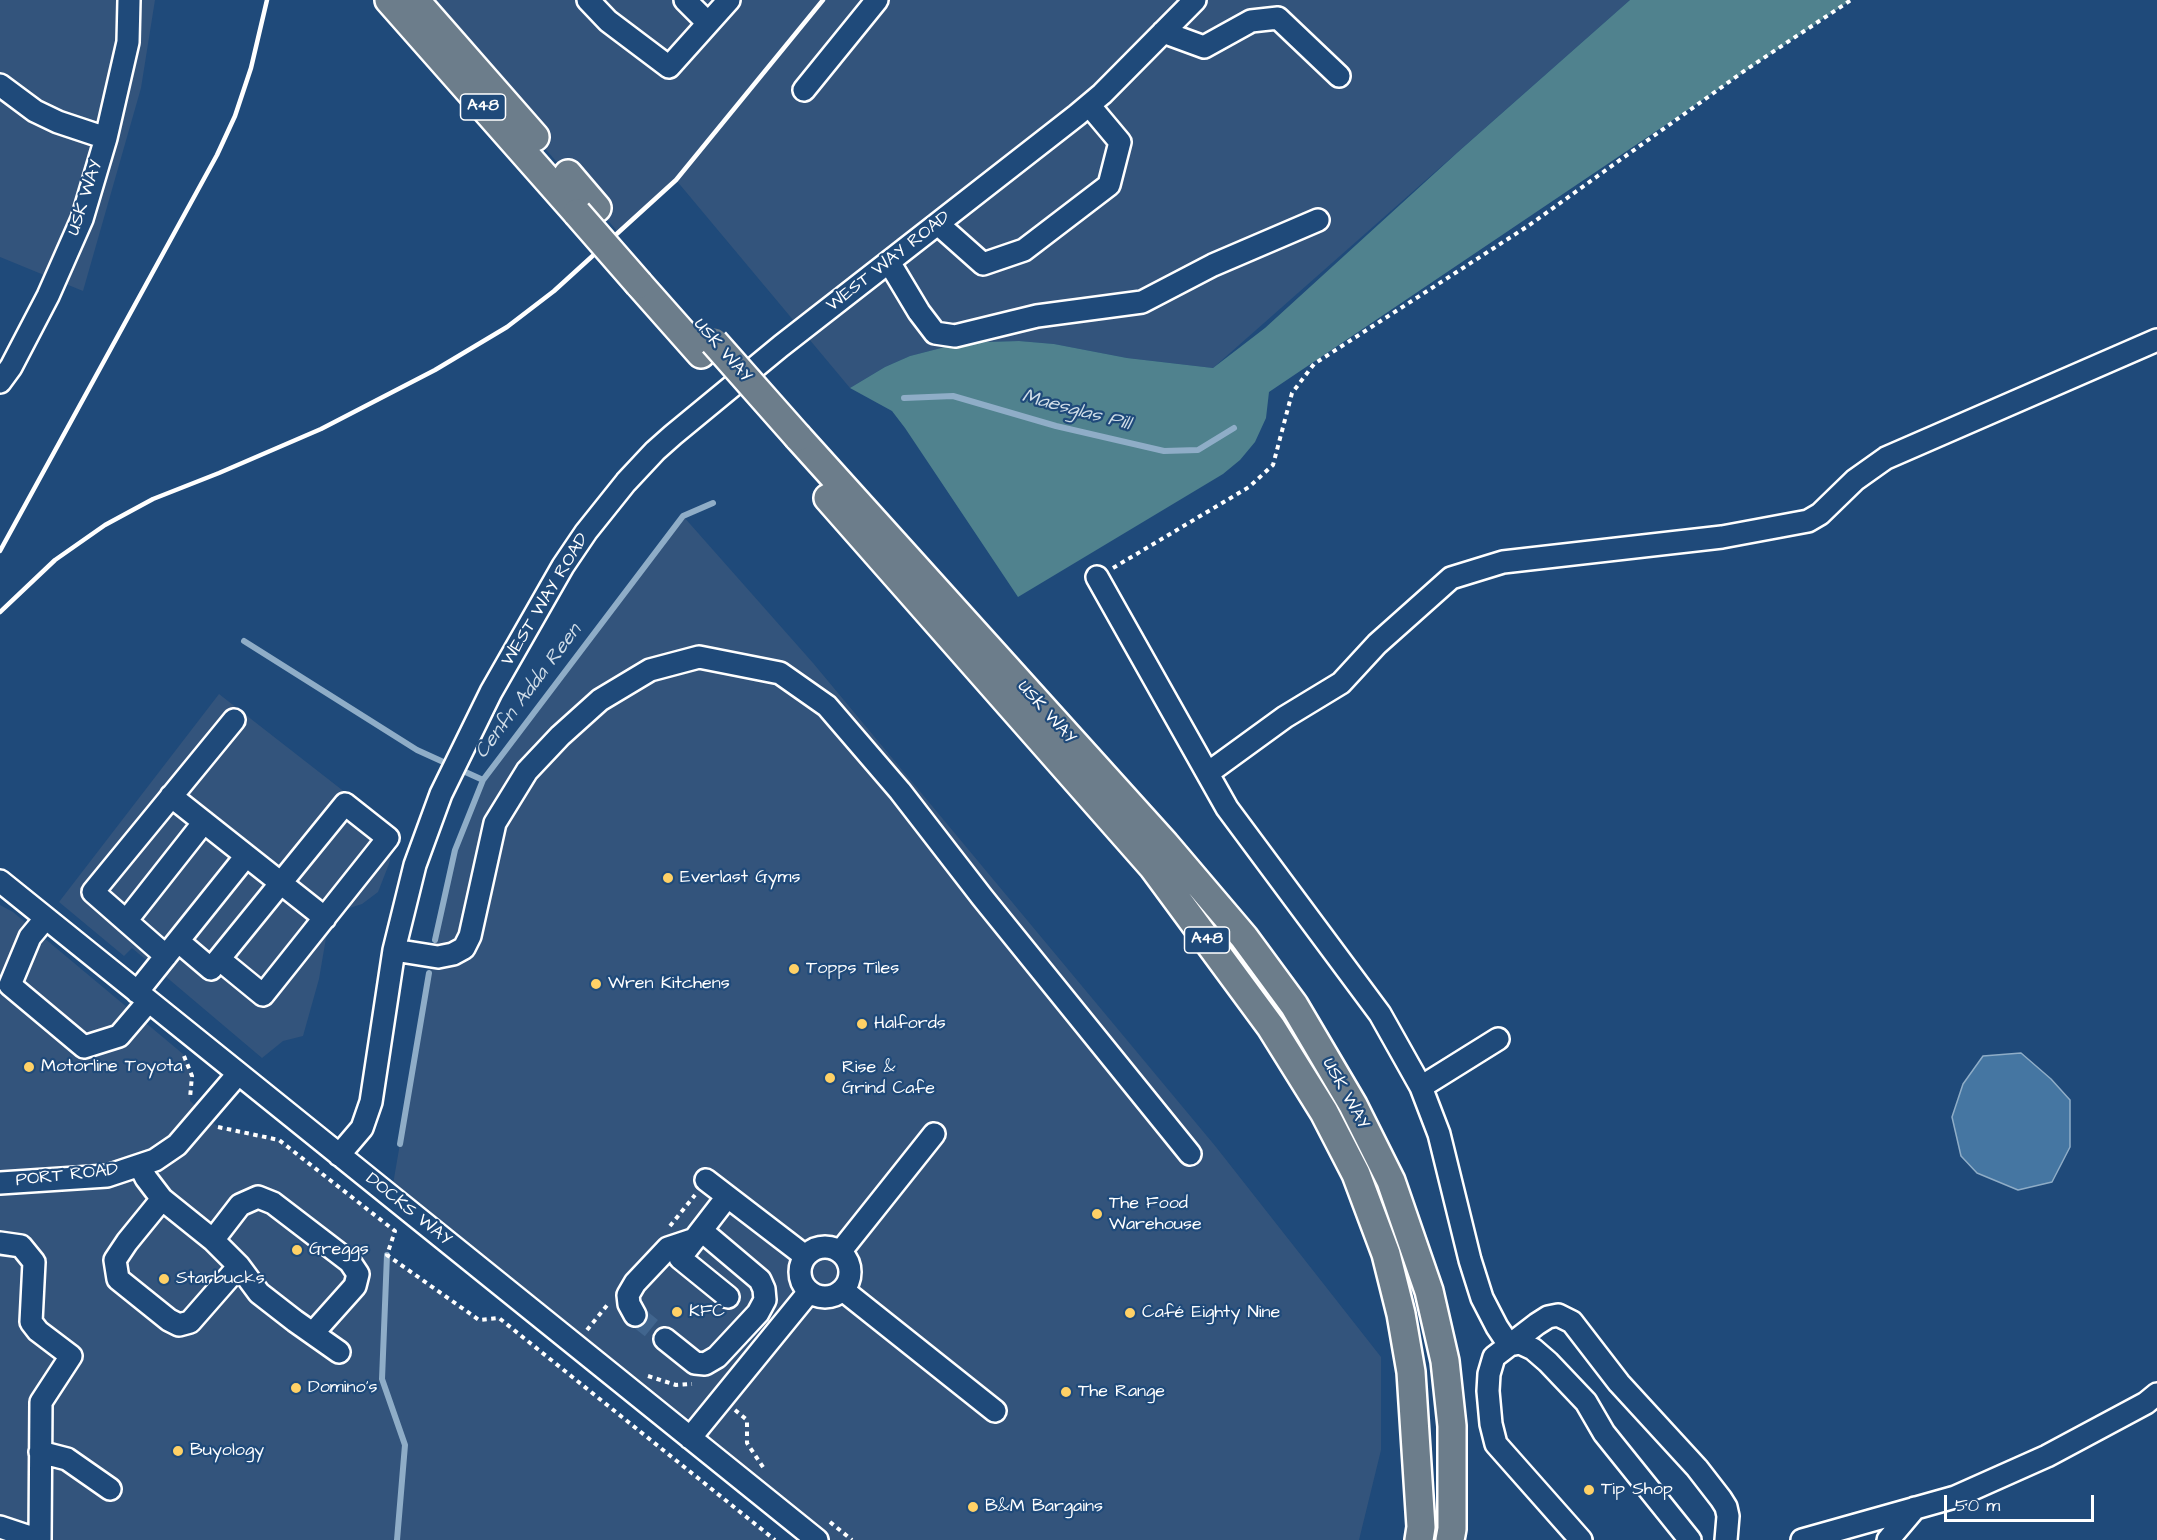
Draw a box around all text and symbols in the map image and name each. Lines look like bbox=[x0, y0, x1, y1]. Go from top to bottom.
road number: A48 bbox=[460, 94, 506, 120]
street label: USK WAY bbox=[64, 158, 108, 238]
street label: WEST WAY ROAD bbox=[823, 207, 955, 317]
street label: USK WAY bbox=[688, 315, 756, 387]
water label: Maesglas Pill bbox=[1019, 385, 1133, 437]
street label: WEST WAY ROAD bbox=[498, 530, 594, 670]
water label: Cenfn Adda Reen bbox=[471, 620, 587, 764]
street label: USK WAY bbox=[1012, 677, 1080, 749]
place label: Everlast Gyms bbox=[680, 867, 801, 889]
marker: Everlast Gyms bbox=[661, 871, 675, 885]
road number: A48 bbox=[1184, 927, 1230, 953]
place label: Topps Tiles bbox=[806, 958, 899, 980]
marker: Topps Tiles bbox=[787, 962, 801, 976]
place label: Wren Kitchens bbox=[608, 973, 730, 995]
marker: Wren Kitchens bbox=[589, 977, 603, 991]
place label: Halfords bbox=[874, 1013, 946, 1035]
marker: Halfords bbox=[855, 1017, 869, 1031]
street label: USK WAY bbox=[1317, 1055, 1373, 1133]
place label: Motorline Toyota bbox=[41, 1056, 183, 1078]
place label: Rise & Grind Cafe bbox=[842, 1057, 935, 1100]
marker: Motorline Toyota bbox=[22, 1060, 36, 1074]
marker: Rise & Grind Cafe bbox=[823, 1071, 837, 1085]
street label: PORT ROAD bbox=[15, 1160, 119, 1192]
street label: DOCKS WAY bbox=[361, 1169, 455, 1251]
place label: The Food Warehouse bbox=[1109, 1193, 1202, 1236]
marker: The Food Warehouse bbox=[1090, 1207, 1104, 1221]
place label: Greggs bbox=[309, 1239, 369, 1261]
marker: Greggs bbox=[290, 1243, 304, 1257]
place label: Starbucks bbox=[176, 1268, 265, 1290]
marker: Starbucks bbox=[157, 1272, 171, 1286]
place label: KFC bbox=[689, 1301, 725, 1323]
place label: Café Eighty Nine bbox=[1142, 1302, 1280, 1324]
marker: KFC bbox=[670, 1305, 684, 1319]
marker: Café Eighty Nine bbox=[1123, 1306, 1137, 1320]
place label: Domino's bbox=[308, 1377, 378, 1399]
marker: Domino's bbox=[289, 1381, 303, 1395]
place label: The Range bbox=[1078, 1381, 1165, 1403]
marker: The Range bbox=[1059, 1385, 1073, 1399]
place label: Buyology bbox=[190, 1440, 264, 1462]
marker: Buyology bbox=[171, 1444, 185, 1458]
place label: Tip Shop bbox=[1601, 1479, 1673, 1501]
marker: Tip Shop bbox=[1582, 1483, 1596, 1497]
scale bar bbox=[1947, 1483, 2097, 1521]
text: 50 m bbox=[1955, 1493, 2000, 1518]
place label: B&M Bargains bbox=[985, 1496, 1103, 1518]
marker: B&M Bargains bbox=[966, 1500, 980, 1514]

